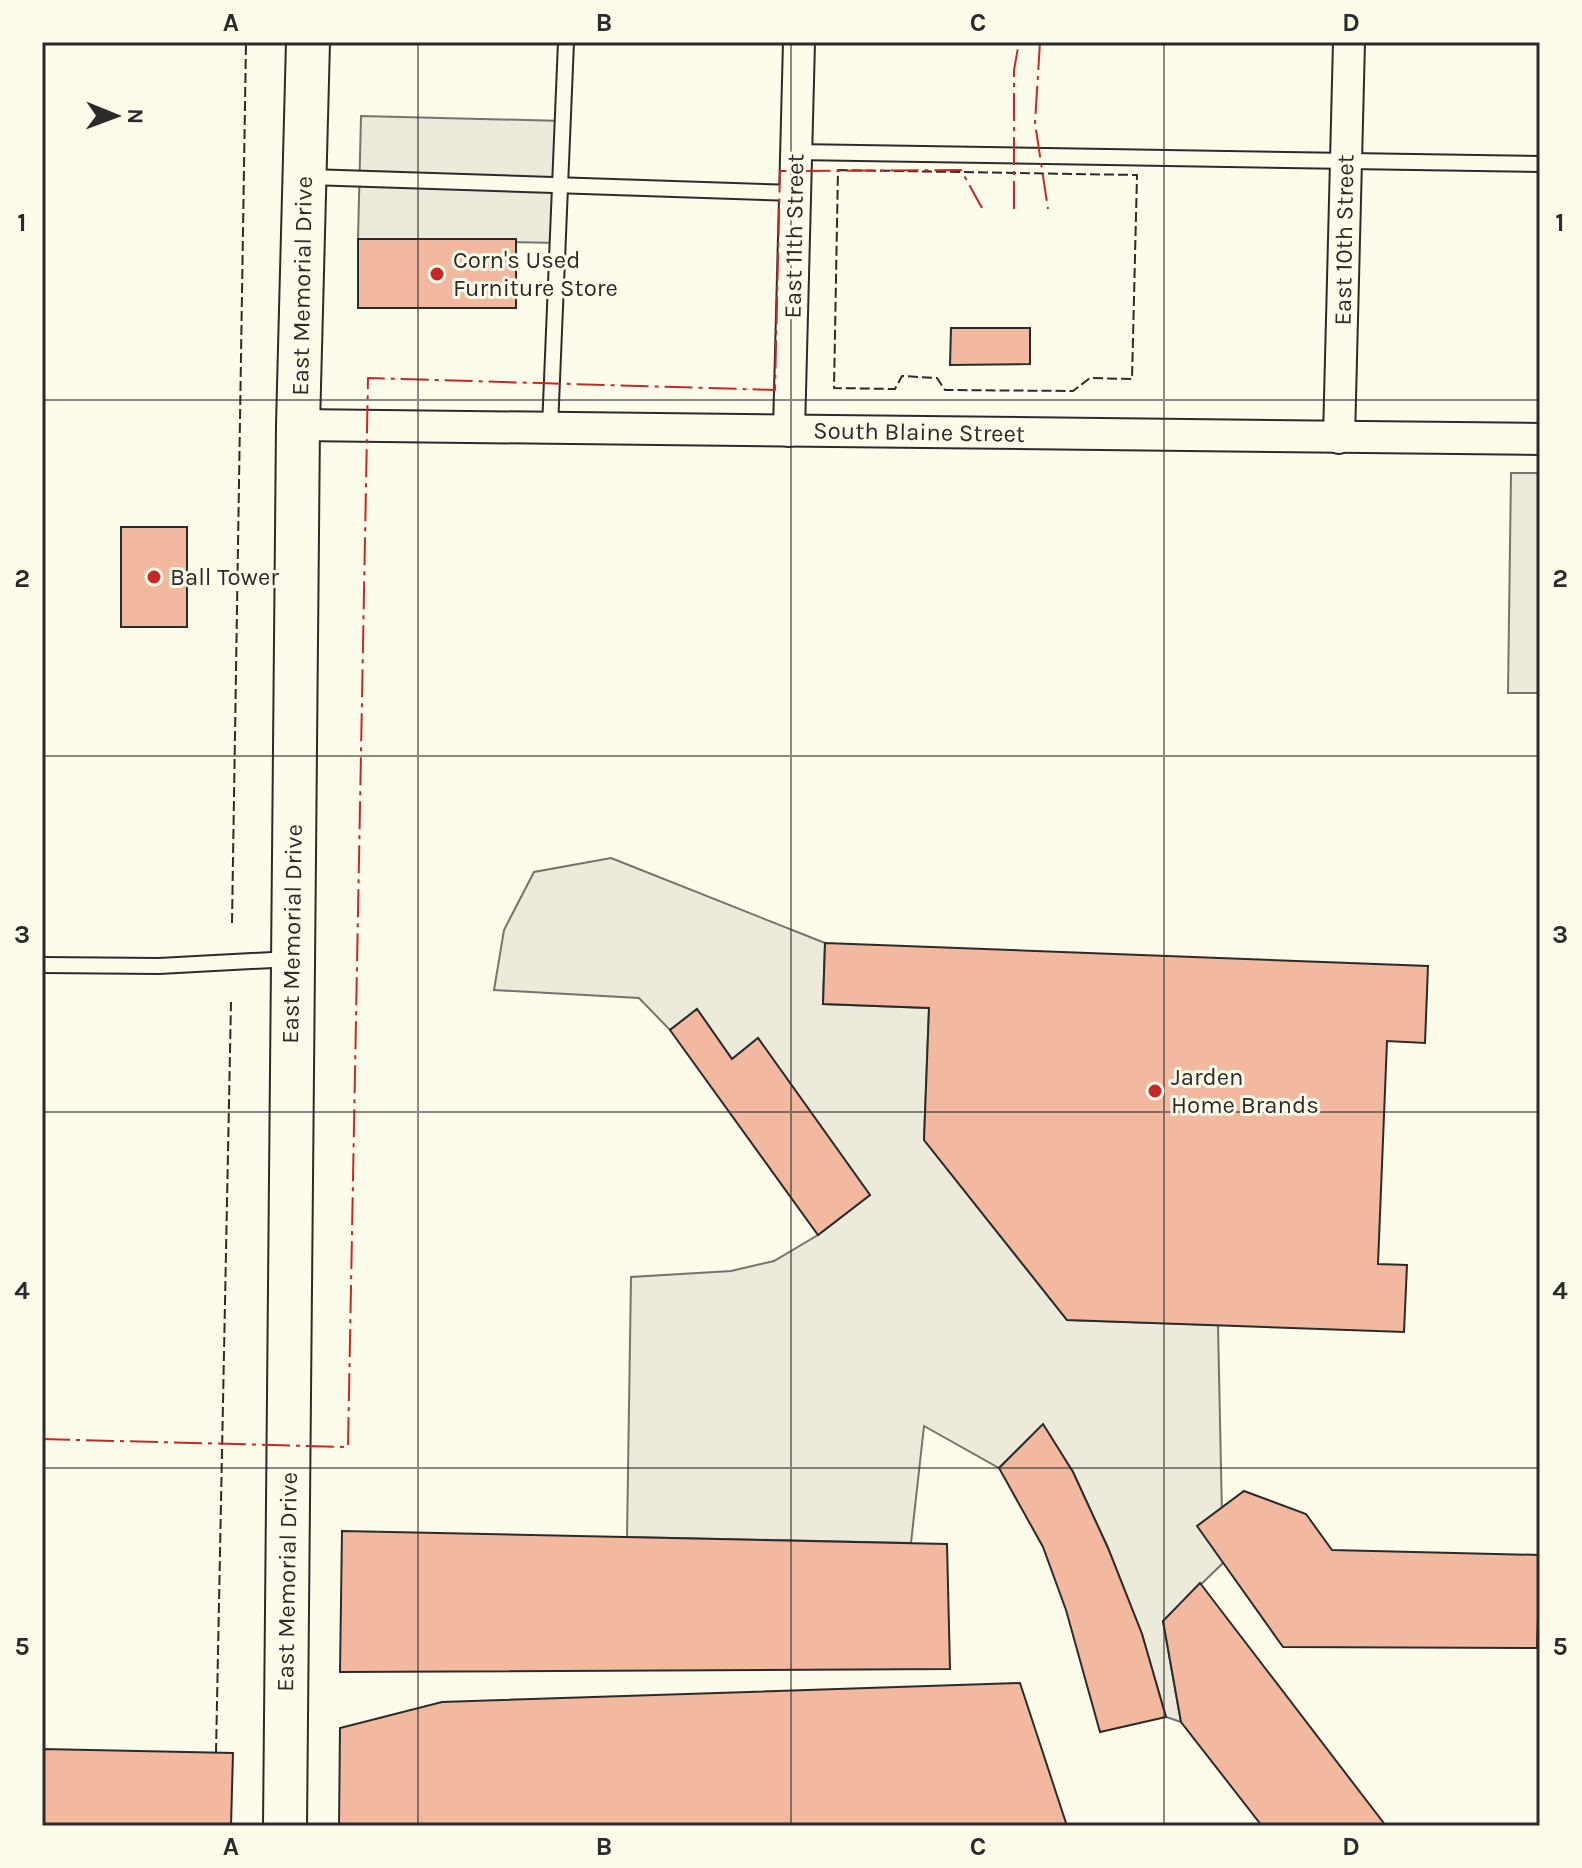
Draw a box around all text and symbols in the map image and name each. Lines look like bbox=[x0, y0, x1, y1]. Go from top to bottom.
text: A bbox=[223, 7, 239, 38]
text: B bbox=[596, 7, 612, 38]
text: C bbox=[970, 7, 986, 38]
text: D bbox=[1342, 7, 1360, 38]
north arrow bbox=[76, 76, 156, 156]
text: N bbox=[122, 108, 148, 124]
street label: East 11th Street bbox=[779, 153, 809, 319]
street label: East 10th Street bbox=[1329, 154, 1359, 326]
street label: East Memorial Drive bbox=[286, 176, 318, 396]
text: 1 bbox=[17, 207, 27, 238]
text: 1 bbox=[1555, 207, 1565, 238]
place label: Corn's Used Furniture Store bbox=[453, 246, 618, 302]
marker: Corn's Used Furniture Store bbox=[428, 265, 446, 283]
street label: South Blaine Street bbox=[813, 416, 1025, 448]
text: 2 bbox=[14, 563, 30, 594]
place label: Ball Tower bbox=[170, 563, 279, 591]
text: 2 bbox=[1552, 563, 1568, 594]
marker: Ball Tower bbox=[145, 568, 163, 586]
street label: East Memorial Drive bbox=[276, 824, 308, 1044]
text: 3 bbox=[14, 919, 30, 950]
text: 3 bbox=[1552, 919, 1568, 950]
place label: Jarden Home Brands bbox=[1171, 1063, 1319, 1119]
marker: Jarden Home Brands bbox=[1146, 1082, 1164, 1100]
text: 4 bbox=[14, 1275, 30, 1306]
text: 4 bbox=[1552, 1275, 1568, 1306]
street label: East Memorial Drive bbox=[271, 1472, 303, 1692]
text: 5 bbox=[14, 1631, 30, 1662]
text: 5 bbox=[1552, 1631, 1568, 1662]
text: A bbox=[223, 1831, 239, 1862]
text: B bbox=[596, 1831, 612, 1862]
text: C bbox=[970, 1831, 986, 1862]
text: D bbox=[1342, 1831, 1360, 1862]

